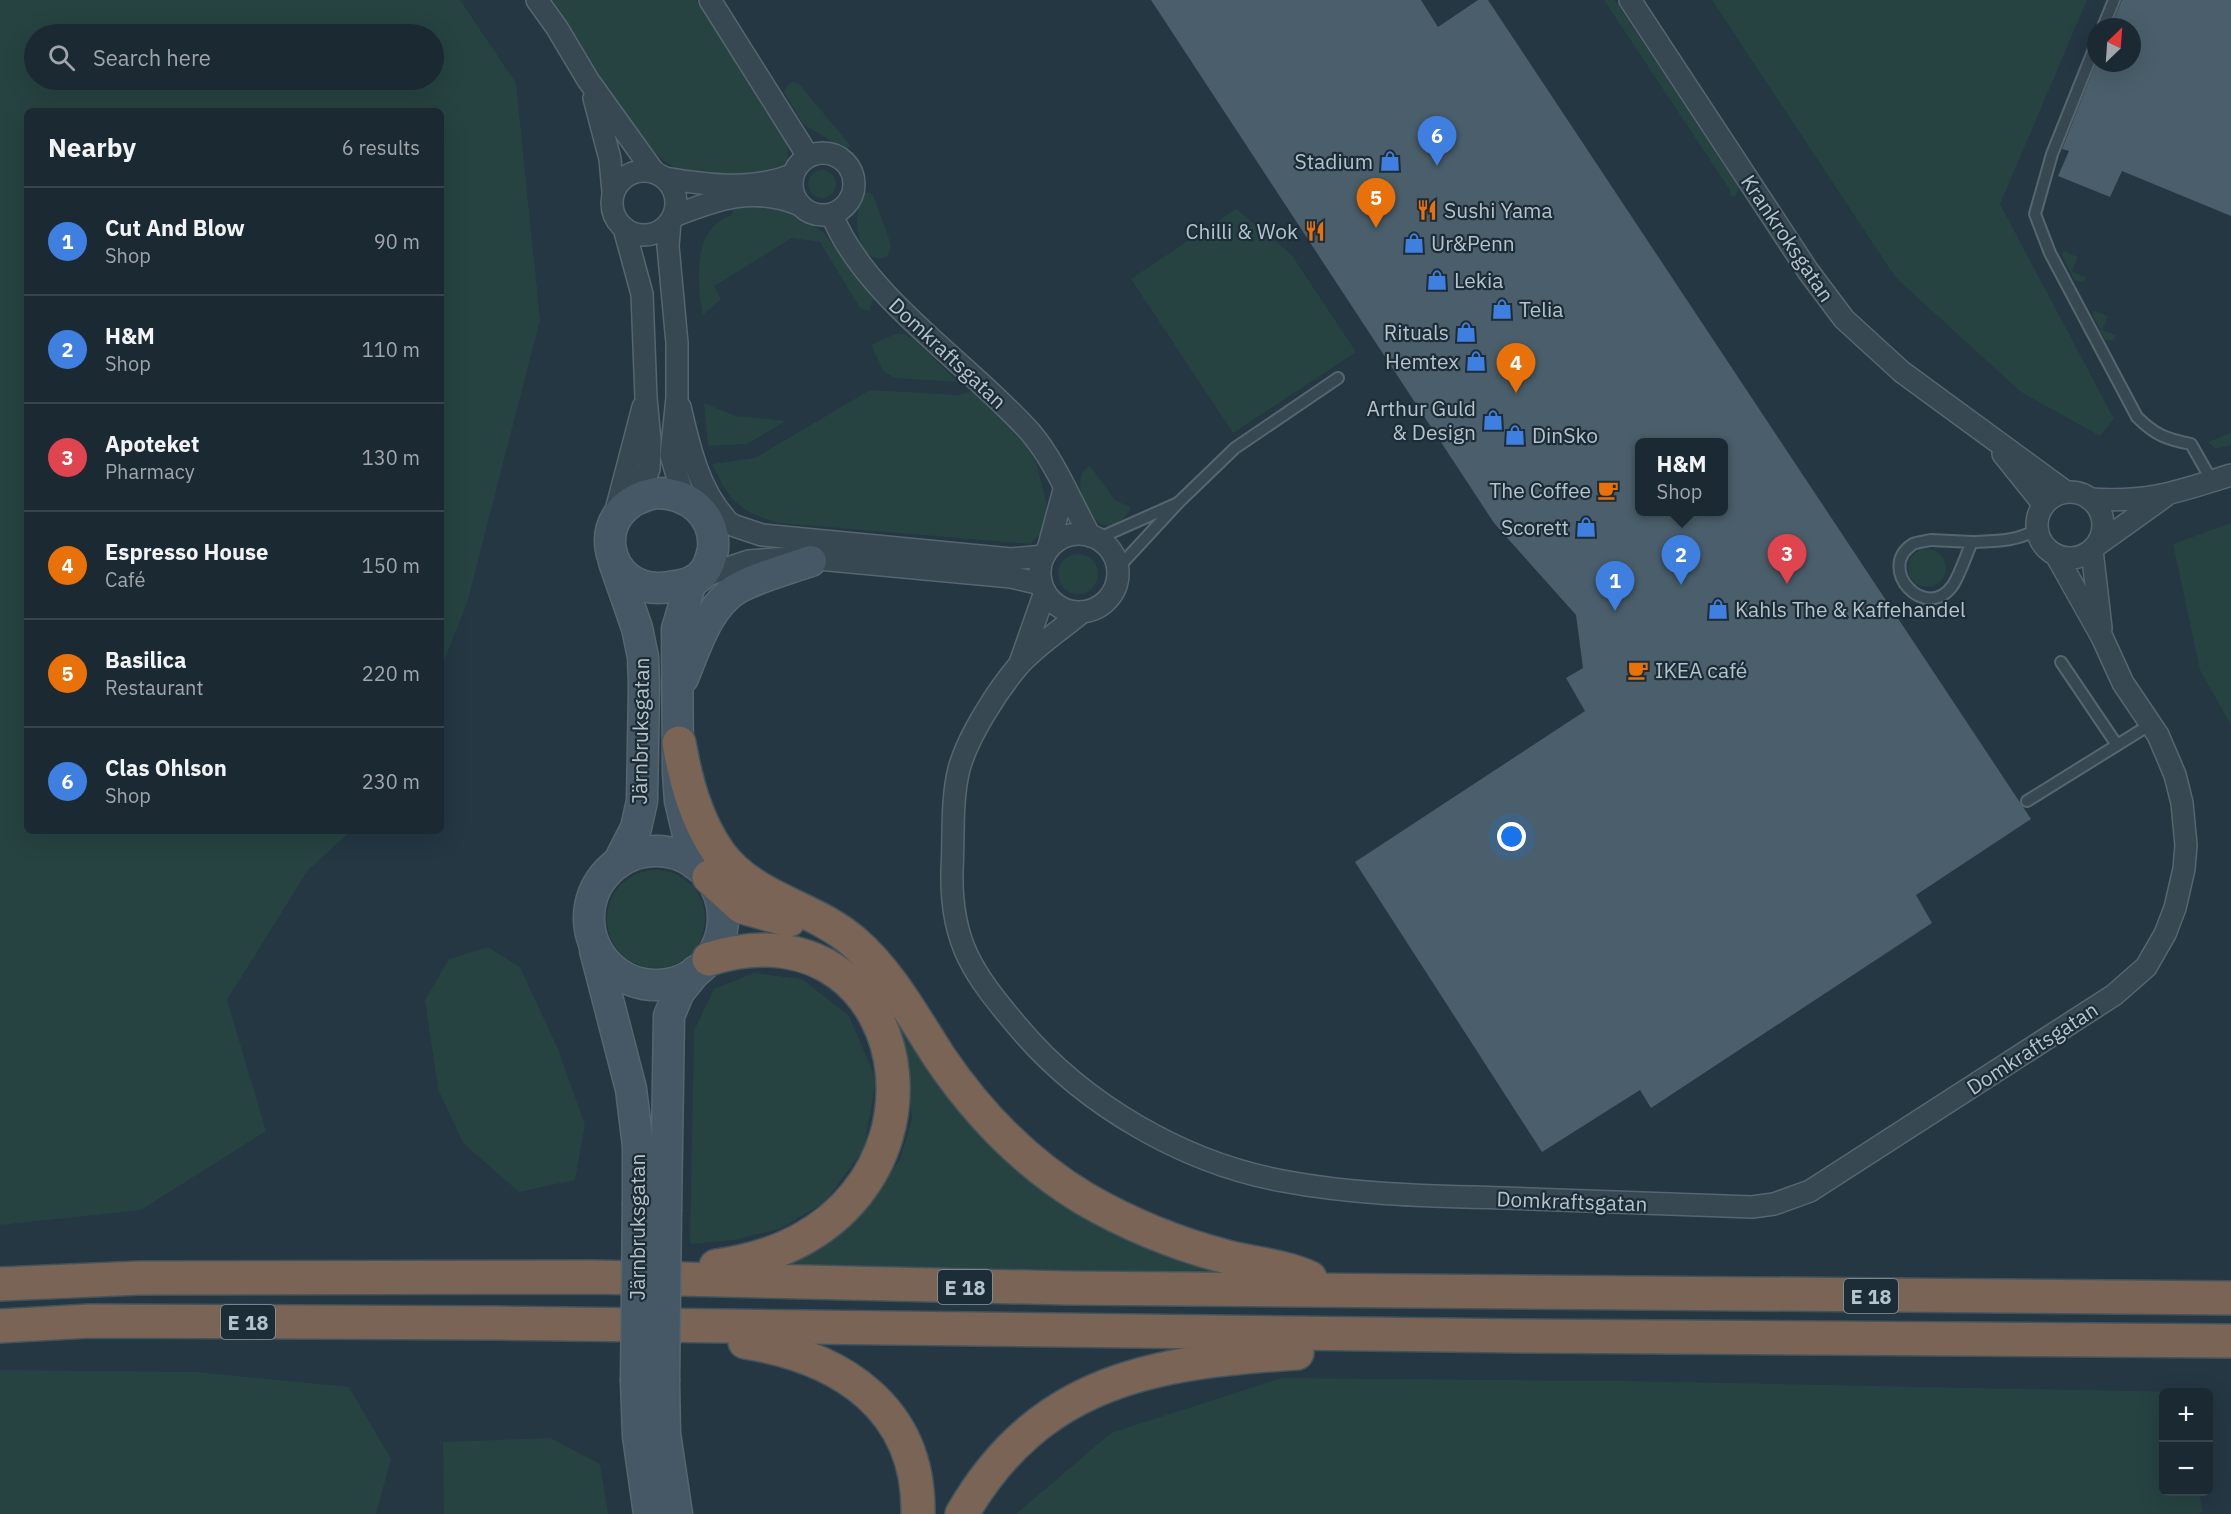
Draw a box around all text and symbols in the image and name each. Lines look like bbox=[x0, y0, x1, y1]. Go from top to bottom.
north arrow bbox=[2087, 18, 2141, 72]
search box bbox=[24, 24, 444, 90]
icon: search bbox=[45, 41, 78, 74]
text: Search here bbox=[93, 43, 211, 72]
pin: 6 bbox=[1418, 116, 1456, 166]
text: Nearby bbox=[48, 130, 136, 164]
text: 6 results bbox=[342, 134, 420, 161]
place label: Stadium bbox=[1295, 147, 1373, 175]
shop icon: Stadium bbox=[1378, 149, 1402, 173]
street label: Krankroksgatan bbox=[1735, 169, 1841, 307]
pin: 5 bbox=[1356, 178, 1396, 228]
place label: Sushi Yama bbox=[1444, 196, 1553, 224]
restaurant icon: Sushi Yama bbox=[1415, 198, 1439, 222]
text: Cut And Blow bbox=[105, 213, 245, 242]
place label: Chilli & Wok bbox=[1186, 217, 1298, 245]
restaurant icon: Chilli & Wok bbox=[1303, 219, 1327, 243]
text: 1 bbox=[62, 228, 74, 255]
text: 90 m bbox=[374, 228, 420, 255]
place label: Ur&Penn bbox=[1431, 229, 1515, 257]
shop icon: Ur&Penn bbox=[1402, 231, 1426, 255]
text: Shop bbox=[105, 242, 151, 269]
place label: Lekia bbox=[1454, 266, 1503, 294]
shop icon: Lekia bbox=[1425, 268, 1449, 292]
street label: Domkraftsgatan bbox=[883, 291, 1013, 415]
place label: Telia bbox=[1519, 295, 1563, 323]
shop icon: Telia bbox=[1490, 297, 1514, 321]
place label: Rituals bbox=[1384, 318, 1449, 346]
shop icon: Rituals bbox=[1454, 320, 1478, 344]
text: H&M bbox=[105, 321, 155, 350]
text: 2 bbox=[62, 336, 74, 363]
text: 110 m bbox=[362, 336, 420, 363]
pin: 4 bbox=[1496, 344, 1536, 393]
place label: Hemtex bbox=[1385, 347, 1459, 375]
shop icon: Hemtex bbox=[1464, 349, 1488, 373]
text: Shop bbox=[105, 350, 151, 377]
place label: Arthur Guld & Design bbox=[1366, 394, 1476, 446]
shop icon: Arthur Guld & Design bbox=[1481, 408, 1505, 432]
place label: DinSko bbox=[1532, 421, 1598, 449]
shop icon: DinSko bbox=[1503, 423, 1527, 447]
text: Apoteket bbox=[105, 429, 199, 458]
popup bbox=[1635, 438, 1728, 516]
text: 3 bbox=[62, 444, 74, 471]
text: 130 m bbox=[362, 444, 420, 471]
text: H&M bbox=[1657, 449, 1706, 478]
text: Pharmacy bbox=[105, 458, 195, 485]
place label: The Coffee bbox=[1489, 476, 1591, 504]
cafe icon: The Coffee bbox=[1596, 478, 1620, 502]
text: Shop bbox=[1657, 478, 1702, 505]
place label: Scorett bbox=[1501, 513, 1569, 541]
shop icon: Scorett bbox=[1574, 515, 1598, 539]
pin: 3 bbox=[1768, 534, 1806, 584]
pin: 2 bbox=[1662, 536, 1700, 585]
text: Espresso House bbox=[105, 537, 268, 566]
text: 4 bbox=[62, 552, 74, 579]
text: 150 m bbox=[362, 552, 420, 579]
pin: 1 bbox=[1596, 562, 1634, 611]
text: Café bbox=[105, 566, 145, 593]
place label: Kahls The & Kaffehandel bbox=[1735, 595, 1966, 623]
shop icon: Kahls The & Kaffehandel bbox=[1706, 597, 1730, 621]
text: Basilica bbox=[105, 645, 186, 674]
place label: IKEA café bbox=[1655, 656, 1747, 684]
street label: Järnbruksgatan bbox=[625, 657, 655, 805]
cafe icon: IKEA café bbox=[1626, 658, 1650, 682]
text: 5 bbox=[62, 660, 74, 687]
text: 220 m bbox=[362, 660, 420, 687]
text: Restaurant bbox=[105, 674, 203, 701]
text: Clas Ohlson bbox=[105, 753, 227, 782]
text: 6 bbox=[62, 768, 74, 795]
text: 230 m bbox=[362, 768, 420, 795]
text: Shop bbox=[105, 782, 151, 809]
your location bbox=[1497, 822, 1526, 851]
street label: Domkraftsgatan bbox=[1961, 995, 2103, 1101]
street label: Järnbruksgatan bbox=[623, 1154, 651, 1301]
street label: Domkraftsgatan bbox=[1496, 1184, 1648, 1218]
road number: E 18 bbox=[938, 1270, 992, 1304]
road number: E 18 bbox=[1844, 1279, 1898, 1313]
road number: E 18 bbox=[221, 1305, 275, 1339]
map controls bbox=[2159, 1388, 2213, 1496]
button: + bbox=[2159, 1388, 2213, 1442]
button: − bbox=[2159, 1442, 2213, 1496]

